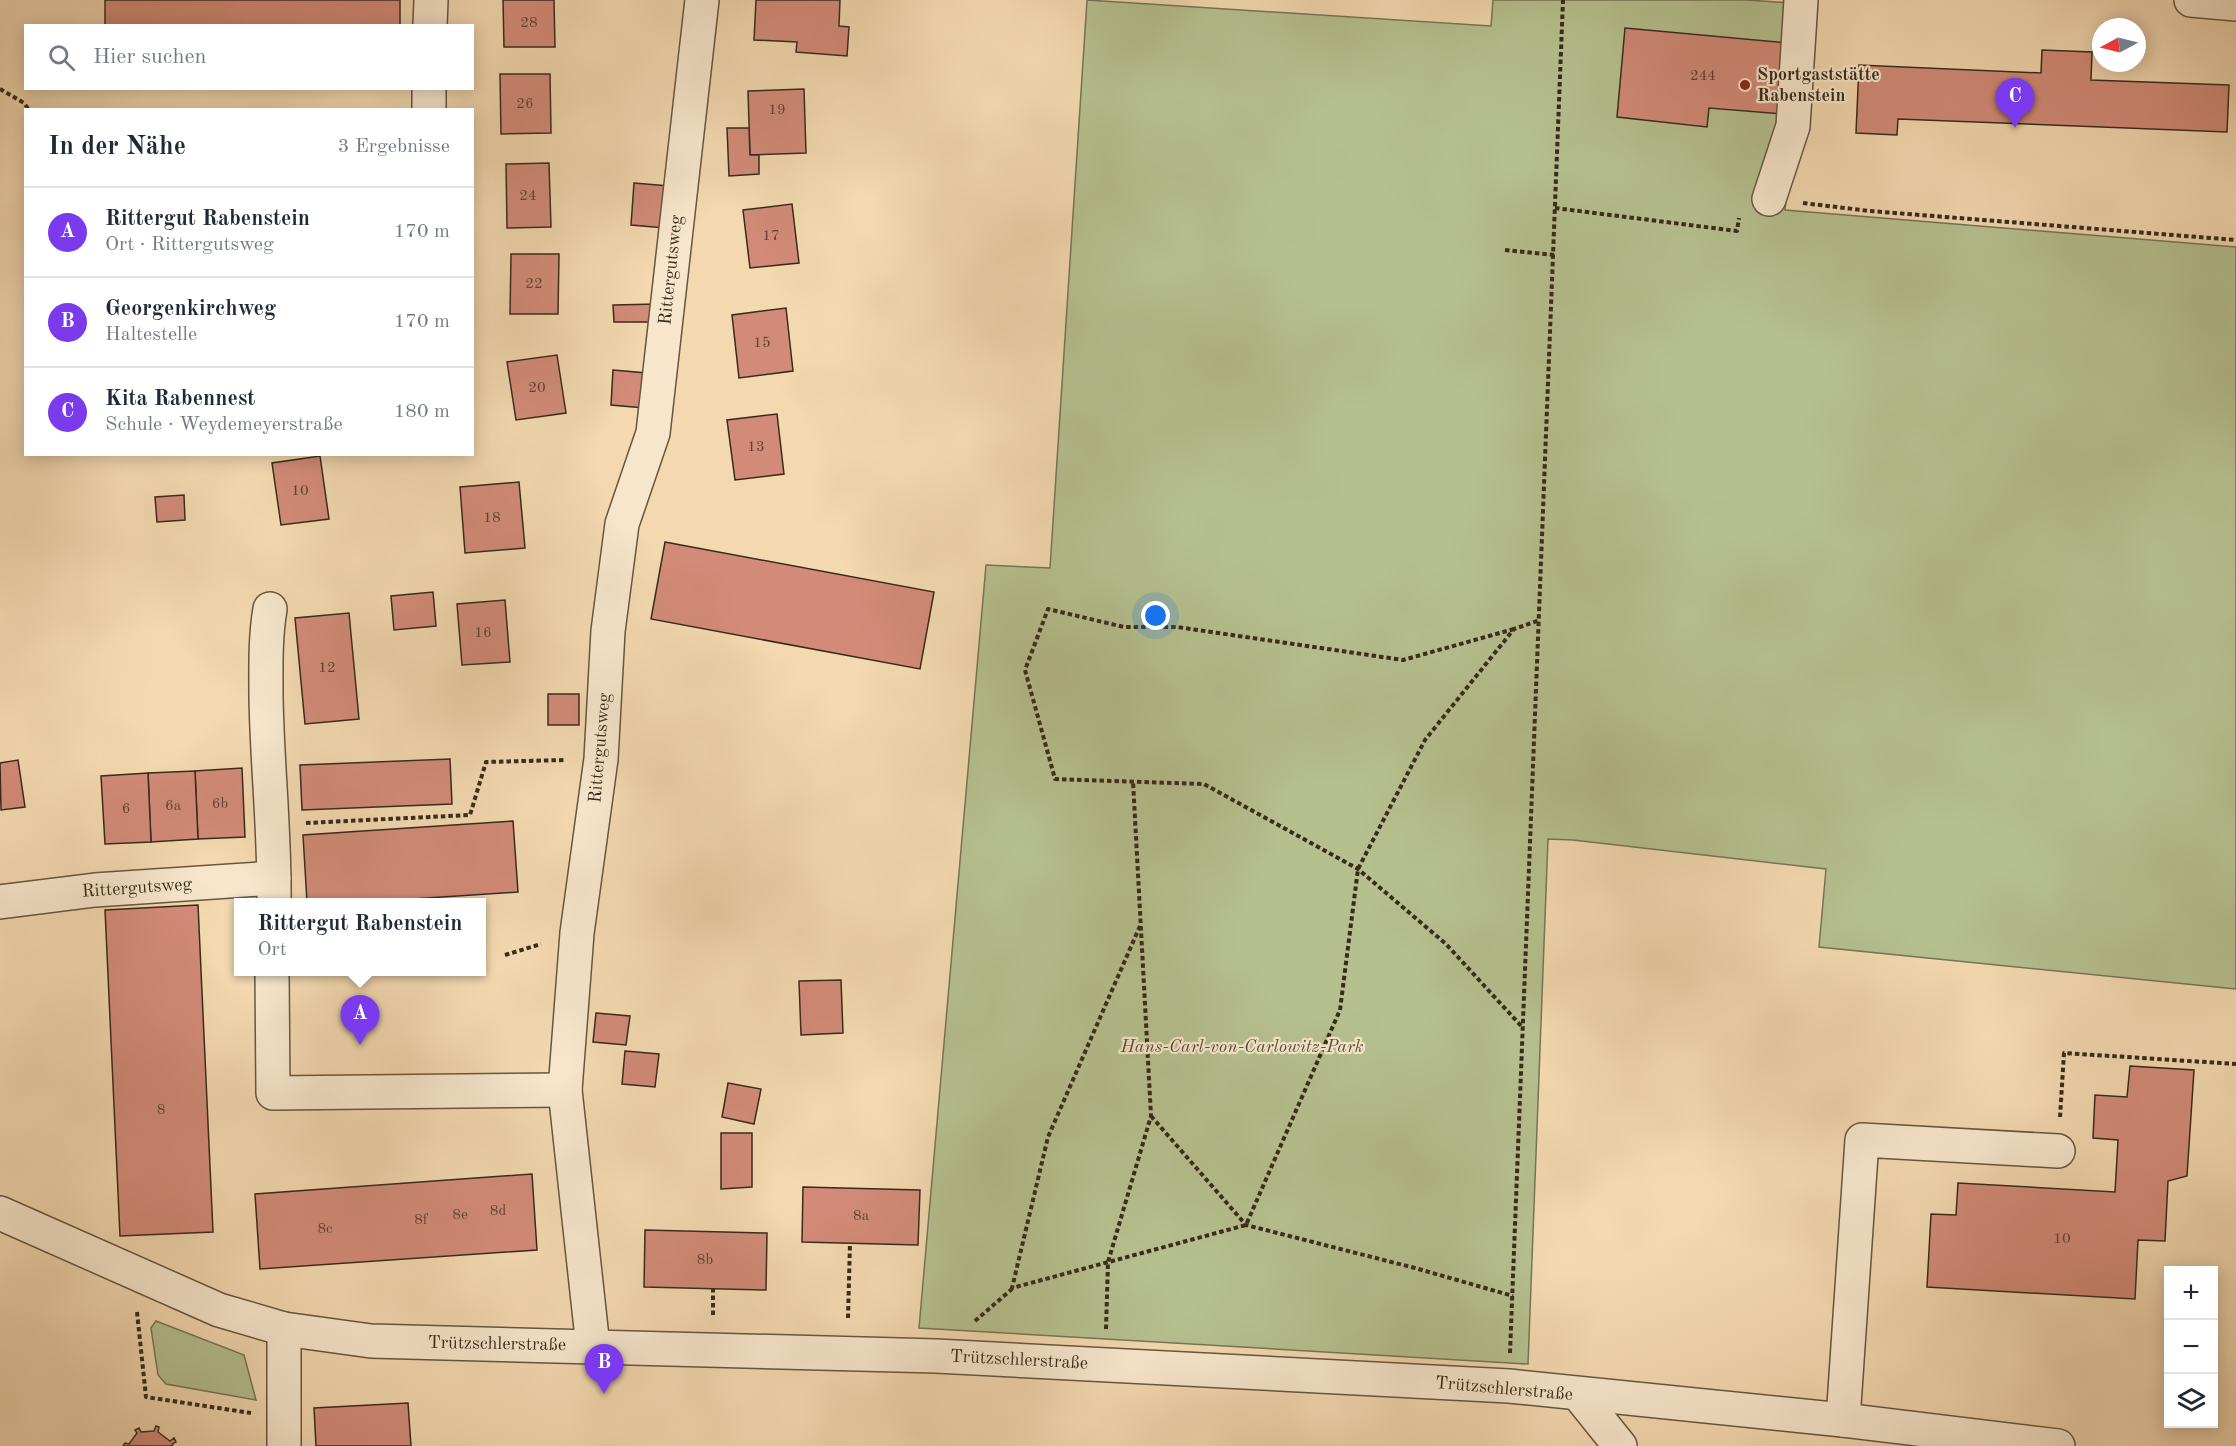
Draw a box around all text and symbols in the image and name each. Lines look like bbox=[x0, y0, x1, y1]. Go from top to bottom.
house number: 28 bbox=[520, 16, 538, 31]
north arrow bbox=[2092, 18, 2146, 72]
search box bbox=[24, 24, 474, 90]
icon: search bbox=[45, 41, 78, 74]
text: Hier suchen bbox=[93, 46, 206, 68]
place label: Sportgaststätte Rabenstein bbox=[1757, 66, 1880, 105]
house number: 244 bbox=[1690, 69, 1716, 84]
marker: Sportgaststätte Rabenstein bbox=[1738, 78, 1752, 92]
pin: C bbox=[1996, 78, 2034, 128]
house number: 26 bbox=[516, 97, 534, 112]
house number: 19 bbox=[768, 103, 786, 118]
text: In der Nähe bbox=[48, 134, 186, 160]
text: 3 Ergebnisse bbox=[338, 137, 450, 157]
house number: 24 bbox=[519, 189, 537, 204]
text: Rittergut Rabenstein bbox=[105, 208, 310, 230]
street label: Rittergutsweg bbox=[656, 214, 686, 326]
text: A bbox=[60, 222, 75, 242]
text: 170 m bbox=[394, 222, 450, 242]
house number: 17 bbox=[762, 229, 780, 244]
text: Ort · Rittergutsweg bbox=[105, 235, 274, 255]
house number: 22 bbox=[525, 277, 543, 292]
text: Georgenkirchweg bbox=[105, 298, 276, 320]
text: B bbox=[60, 312, 75, 332]
text: 170 m bbox=[394, 312, 450, 332]
text: Haltestelle bbox=[105, 325, 197, 345]
house number: 15 bbox=[753, 336, 771, 351]
house number: 20 bbox=[528, 381, 546, 396]
text: Kita Rabennest bbox=[105, 388, 255, 410]
text: C bbox=[61, 402, 74, 422]
text: 180 m bbox=[394, 402, 450, 422]
text: Schule · Weydemeyerstraße bbox=[105, 415, 343, 435]
house number: 13 bbox=[747, 440, 765, 455]
house number: 10 bbox=[291, 484, 309, 499]
house number: 18 bbox=[483, 511, 501, 526]
your location bbox=[1141, 601, 1170, 630]
house number: 16 bbox=[474, 626, 492, 641]
house number: 12 bbox=[318, 661, 336, 676]
street label: Rittergutsweg bbox=[586, 692, 614, 804]
house number: 6b bbox=[212, 797, 228, 812]
house number: 6a bbox=[165, 799, 182, 814]
house number: 6 bbox=[122, 802, 130, 817]
street label: Rittergutsweg bbox=[81, 875, 193, 901]
popup bbox=[234, 898, 486, 976]
text: Rittergut Rabenstein bbox=[257, 913, 463, 935]
text: Ort bbox=[257, 940, 287, 960]
pin: A bbox=[340, 996, 380, 1045]
park label: Hans-Carl-von-Carlowitz-Park bbox=[1119, 1038, 1364, 1056]
house number: 8 bbox=[157, 1103, 165, 1118]
house number: 8d bbox=[490, 1204, 506, 1219]
house number: 8e bbox=[452, 1208, 468, 1223]
house number: 8a bbox=[853, 1209, 870, 1224]
house number: 8f bbox=[414, 1213, 429, 1228]
house number: 8c bbox=[317, 1222, 333, 1237]
house number: 10 bbox=[2053, 1232, 2071, 1247]
house number: 8b bbox=[697, 1253, 713, 1268]
map controls bbox=[2164, 1266, 2218, 1428]
button: + bbox=[2164, 1266, 2218, 1320]
button: − bbox=[2164, 1320, 2218, 1374]
street label: Trützschlerstraße bbox=[428, 1334, 566, 1354]
pin: B bbox=[584, 1344, 624, 1394]
street label: Trützschlerstraße bbox=[950, 1347, 1088, 1373]
street label: Trützschlerstraße bbox=[1434, 1374, 1574, 1404]
button: layers bbox=[2164, 1374, 2218, 1428]

